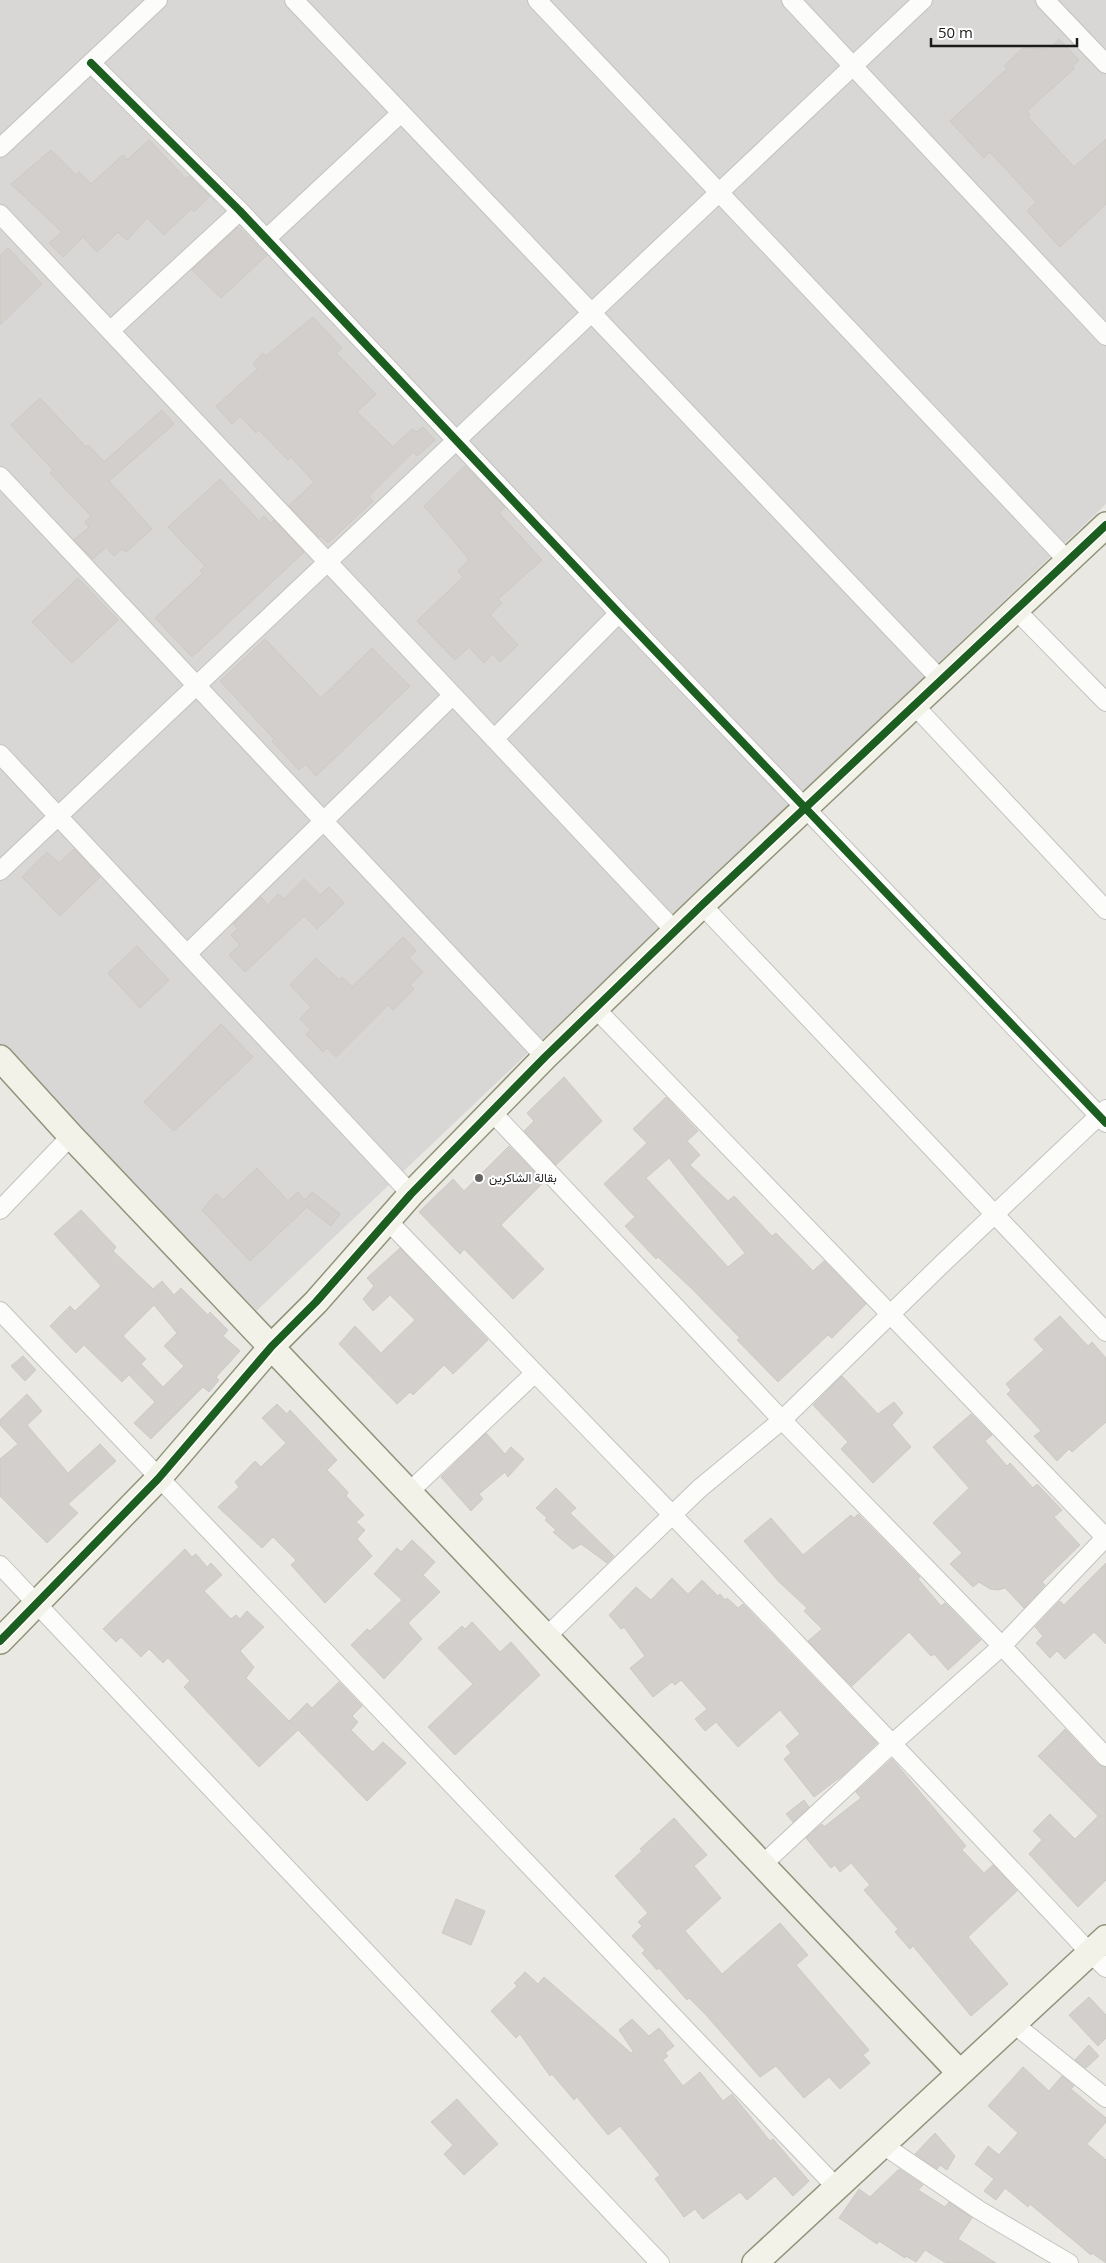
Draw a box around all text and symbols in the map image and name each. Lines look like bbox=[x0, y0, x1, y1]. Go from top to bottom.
scale bar bbox=[931, 15, 1077, 47]
text: 50 m bbox=[938, 22, 973, 42]
place label: بقالة الشاكرين bbox=[489, 1169, 557, 1186]
marker: بقالة الشاكرين bbox=[473, 1172, 485, 1184]

